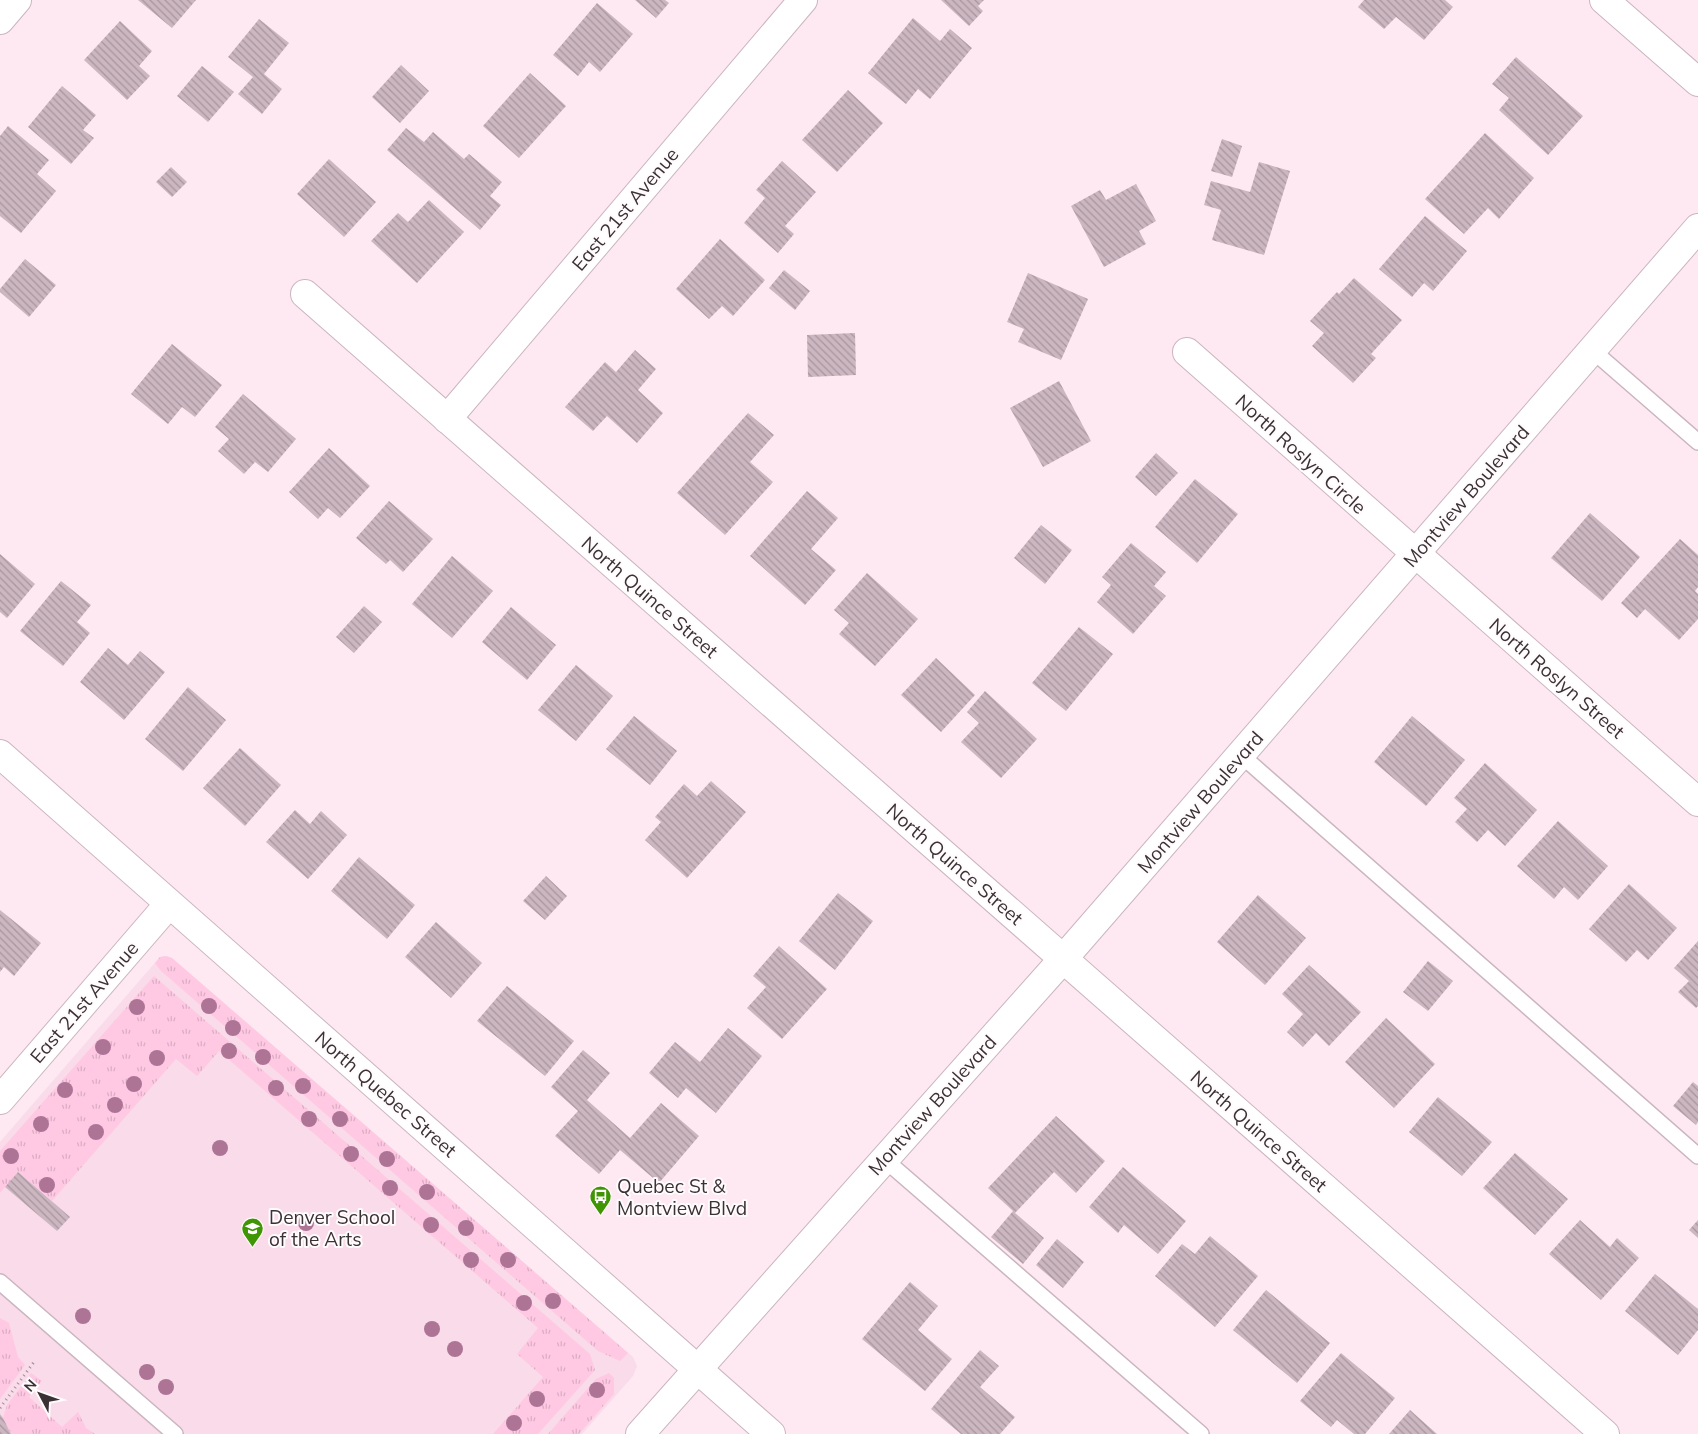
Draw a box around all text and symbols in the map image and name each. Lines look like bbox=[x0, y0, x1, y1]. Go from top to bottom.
street label: East 21st Avenue bbox=[567, 143, 683, 275]
street label: North Roslyn Circle bbox=[1231, 389, 1371, 519]
street label: Montview Boulevard bbox=[1398, 420, 1534, 572]
street label: North Quince Street bbox=[577, 531, 724, 663]
street label: North Roslyn Street bbox=[1484, 613, 1630, 744]
street label: Montview Boulevard bbox=[1132, 726, 1268, 878]
street label: North Quince Street bbox=[882, 798, 1029, 930]
street label: East 21st Avenue bbox=[25, 936, 143, 1068]
street label: North Quebec Street bbox=[310, 1026, 462, 1162]
street label: Montview Boulevard bbox=[863, 1030, 1001, 1180]
street label: North Quince Street bbox=[1186, 1065, 1333, 1197]
place label: Quebec St & Montview Blvd bbox=[617, 1174, 747, 1220]
bus stop icon: Quebec St & Montview Blvd bbox=[589, 1185, 613, 1216]
place label: Denver School of the Arts bbox=[269, 1205, 395, 1251]
school or university icon: Denver School of the Arts bbox=[241, 1216, 265, 1247]
north arrow bbox=[15, 1369, 65, 1419]
text: N bbox=[20, 1376, 40, 1395]

